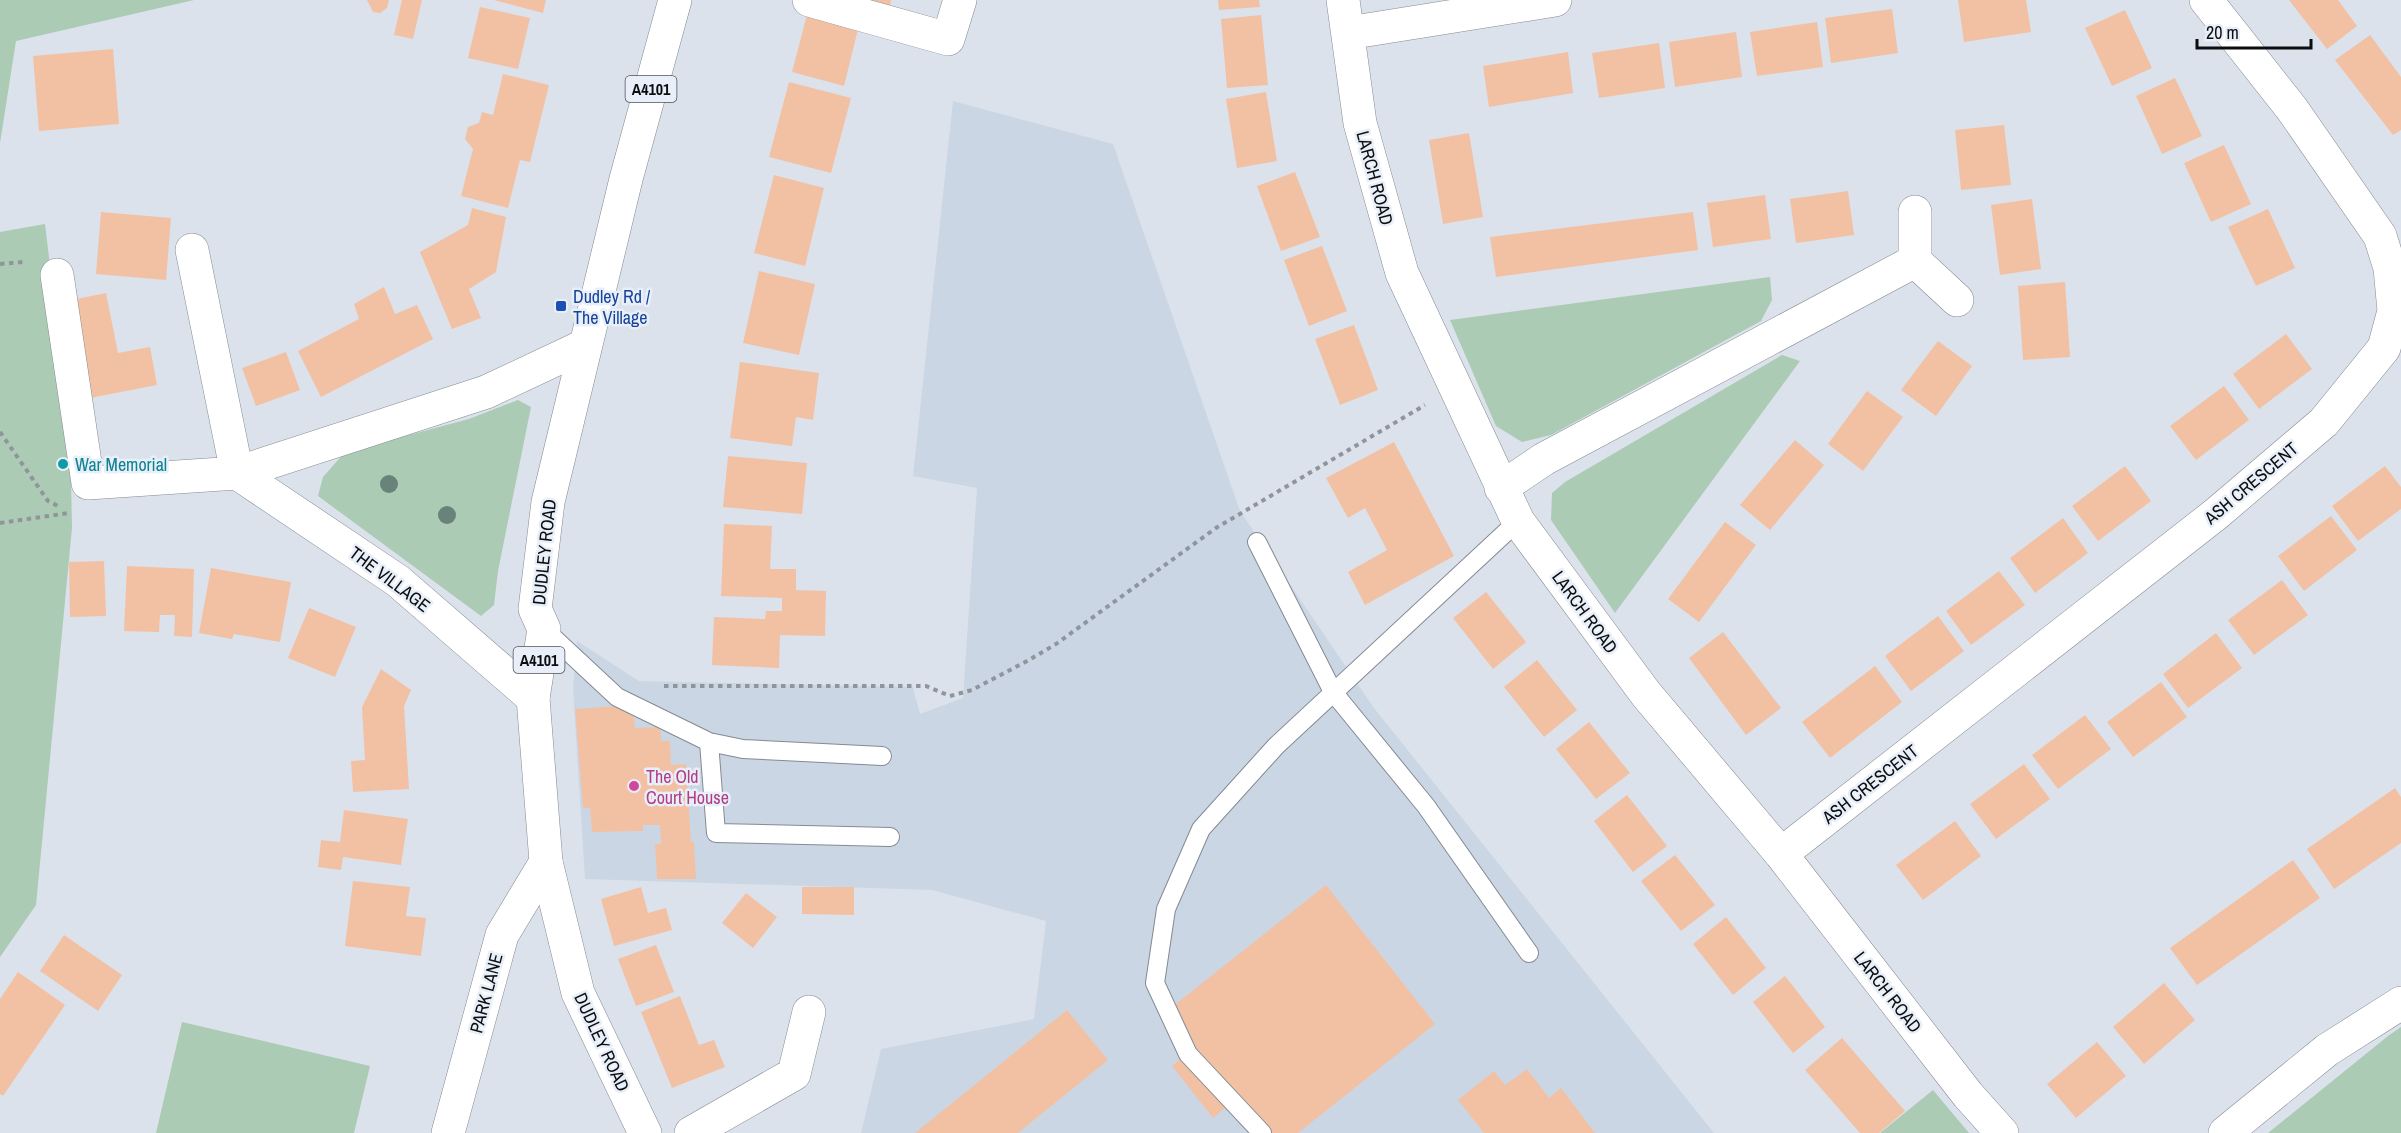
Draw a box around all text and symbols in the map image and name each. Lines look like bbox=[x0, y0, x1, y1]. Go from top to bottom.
scale bar bbox=[2197, 12, 2311, 50]
text: 20 m bbox=[2206, 20, 2239, 45]
road number: A4101 bbox=[626, 76, 676, 102]
street label: LARCH ROAD bbox=[1350, 128, 1400, 228]
place label: Dudley Rd / The Village bbox=[573, 284, 651, 330]
marker: Dudley Rd / The Village bbox=[554, 299, 568, 313]
street label: ASH CRESCENT bbox=[2198, 436, 2303, 530]
place label: War Memorial bbox=[75, 452, 167, 477]
marker: War Memorial bbox=[56, 457, 70, 471]
street label: DUDLEY ROAD bbox=[526, 498, 562, 606]
street label: THE VILLAGE bbox=[344, 540, 436, 618]
street label: LARCH ROAD bbox=[1546, 566, 1624, 658]
road number: A4101 bbox=[514, 647, 564, 673]
street label: ASH CRESCENT bbox=[1816, 739, 1923, 830]
place label: The Old Court House bbox=[646, 764, 729, 810]
marker: The Old Court House bbox=[627, 779, 641, 793]
street label: LARCH ROAD bbox=[1848, 946, 1928, 1038]
street label: PARK LANE bbox=[463, 950, 509, 1036]
street label: DUDLEY ROAD bbox=[568, 989, 636, 1095]

